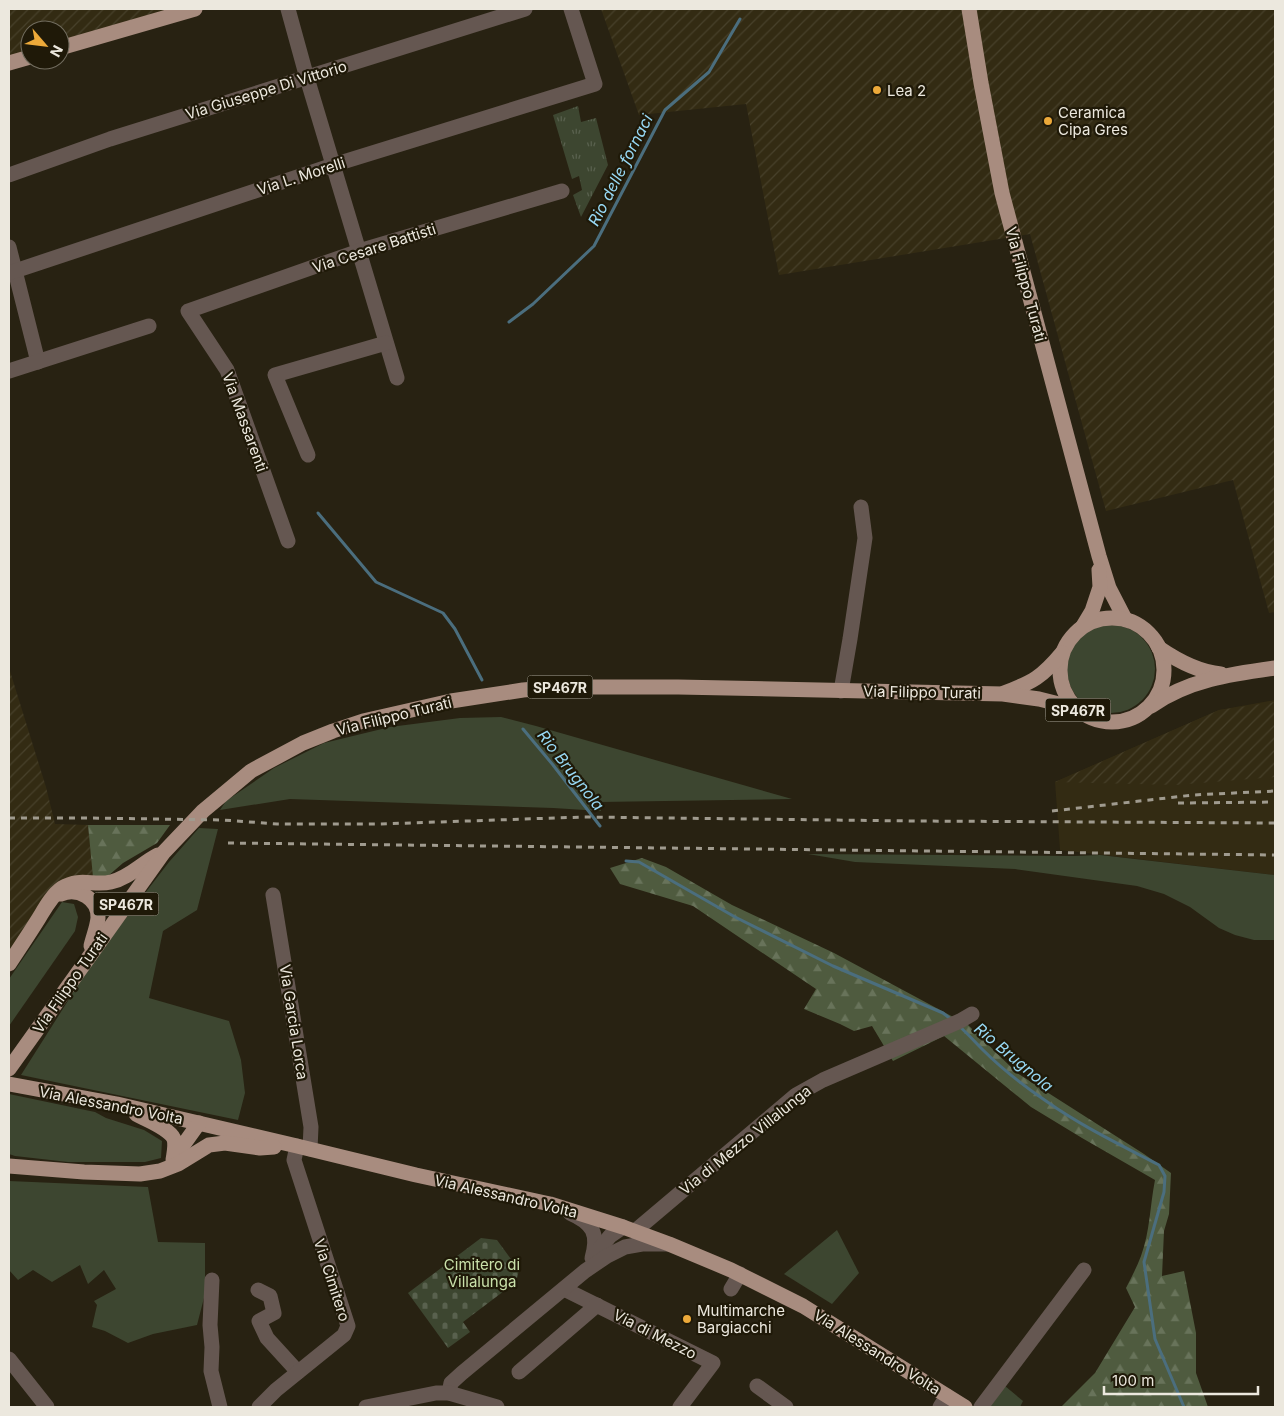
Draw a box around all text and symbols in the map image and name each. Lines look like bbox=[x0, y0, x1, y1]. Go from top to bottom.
north arrow bbox=[20, 20, 70, 70]
text: N bbox=[47, 43, 67, 60]
street label: Via Giuseppe Di Vittorio bbox=[183, 56, 349, 124]
place label: Lea 2 bbox=[887, 81, 926, 100]
marker: Lea 2 bbox=[871, 84, 883, 96]
place label: Ceramica Cipa Gres bbox=[1058, 103, 1128, 139]
water label: Rio delle fornaci bbox=[583, 110, 657, 229]
marker: Ceramica Cipa Gres bbox=[1042, 115, 1054, 127]
street label: Via L. Morelli bbox=[255, 153, 347, 199]
street label: Via Cesare Battisti bbox=[310, 219, 438, 277]
street label: Via Filippo Turati bbox=[1002, 225, 1050, 343]
street label: Via Massarenti bbox=[218, 370, 272, 474]
road number: SP467R bbox=[528, 676, 592, 699]
street label: Via Filippo Turati bbox=[863, 681, 981, 703]
street label: Via Filippo Turati bbox=[334, 693, 454, 739]
road number: SP467R bbox=[1046, 698, 1110, 722]
water label: Rio Brugnola bbox=[533, 726, 609, 814]
road number: SP467R bbox=[94, 892, 158, 916]
street label: Via Filippo Turati bbox=[28, 929, 112, 1037]
street label: Via Garcia Lorca bbox=[276, 963, 312, 1081]
water label: Rio Brugnola bbox=[970, 1018, 1058, 1096]
street label: Via di Mezzo Villalunga bbox=[675, 1081, 815, 1199]
street label: Via Alessandro Volta bbox=[37, 1082, 185, 1128]
street label: Via Alessandro Volta bbox=[433, 1170, 579, 1222]
street label: Via Cimitero bbox=[310, 1236, 354, 1324]
park label: Cimitero di Villalunga bbox=[444, 1255, 520, 1291]
place label: Multimarche Bargiacchi bbox=[697, 1301, 785, 1337]
street label: Via di Mezzo bbox=[610, 1305, 700, 1363]
street label: Via Alessandro Volta bbox=[810, 1305, 944, 1399]
marker: Multimarche Bargiacchi bbox=[681, 1313, 693, 1325]
scale bar bbox=[1104, 1364, 1258, 1396]
text: 100 m bbox=[1112, 1371, 1154, 1390]

